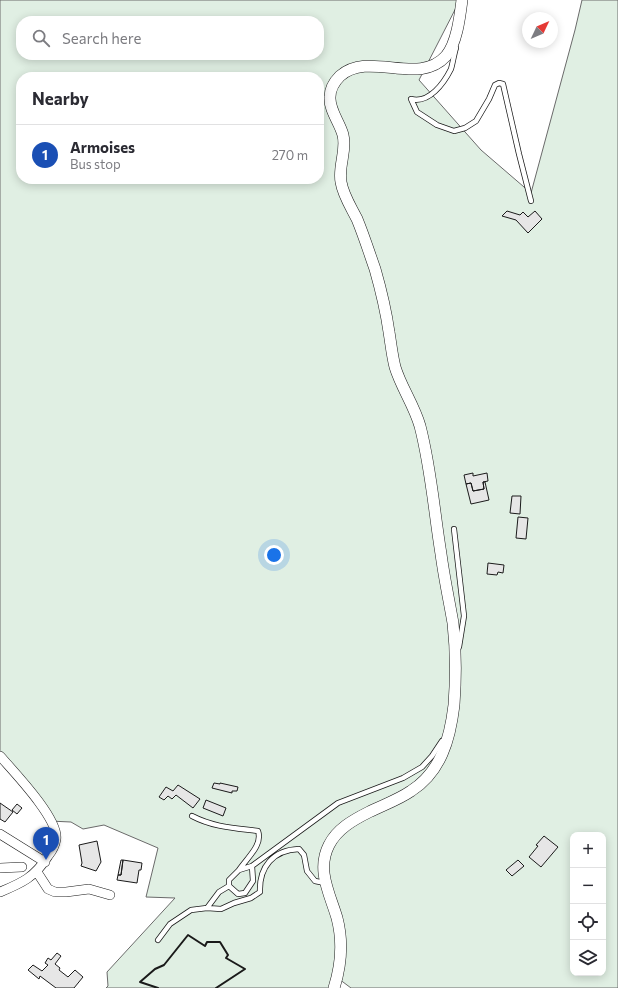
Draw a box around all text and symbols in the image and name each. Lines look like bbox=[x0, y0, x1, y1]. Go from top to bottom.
north arrow bbox=[522, 12, 558, 48]
search box bbox=[16, 16, 324, 60]
icon: search bbox=[30, 27, 52, 49]
text: Search here bbox=[62, 29, 141, 47]
text: Nearby bbox=[32, 88, 89, 109]
text: Armoises bbox=[70, 138, 135, 156]
text: 1 bbox=[42, 147, 48, 163]
text: 270 m bbox=[272, 147, 308, 163]
text: Bus stop bbox=[70, 156, 121, 172]
your location bbox=[264, 545, 284, 565]
pin: 1 bbox=[33, 827, 59, 860]
map controls bbox=[570, 832, 606, 976]
button: + bbox=[570, 832, 606, 868]
button: − bbox=[570, 868, 606, 904]
button: locate bbox=[570, 904, 606, 940]
button: layers bbox=[570, 940, 606, 976]

